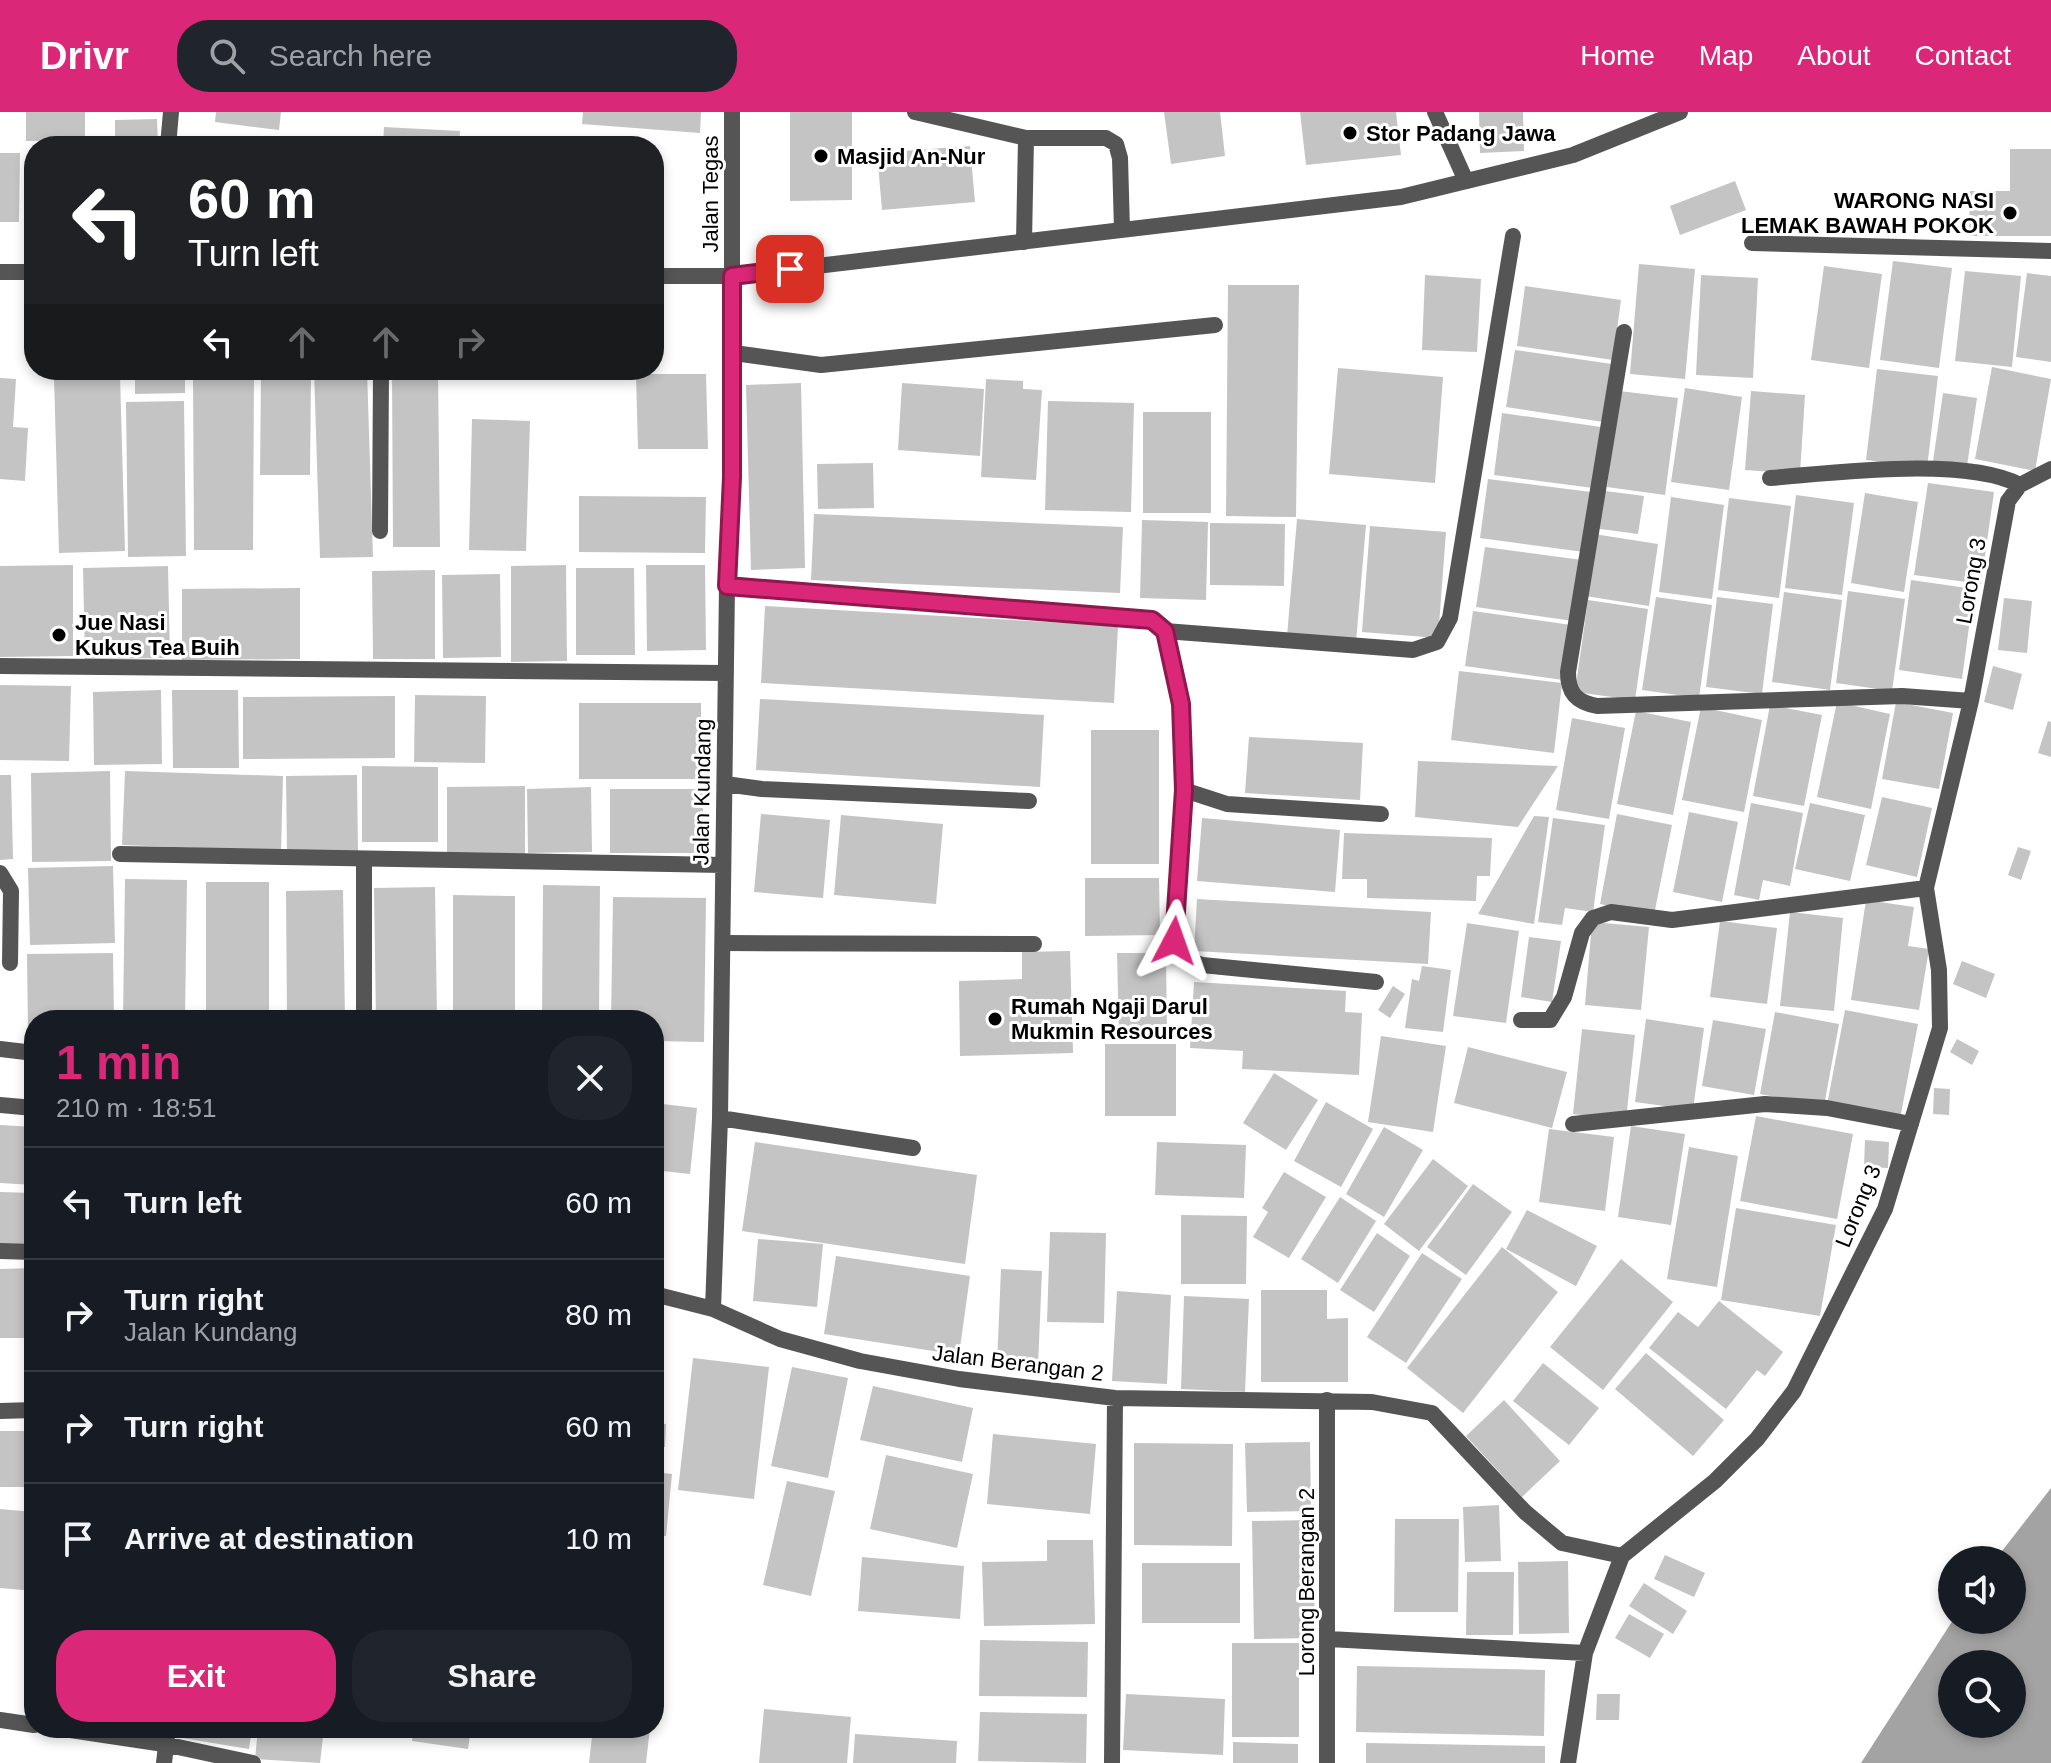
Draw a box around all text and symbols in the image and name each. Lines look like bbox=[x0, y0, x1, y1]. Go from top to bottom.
search box bbox=[177, 20, 737, 92]
icon: search bbox=[205, 34, 249, 78]
text: Drivr bbox=[40, 35, 129, 77]
text: Search here bbox=[269, 39, 432, 72]
text: Home bbox=[1580, 40, 1655, 71]
text: Map bbox=[1699, 40, 1753, 71]
text: About bbox=[1797, 40, 1871, 71]
text: Contact bbox=[1915, 40, 2011, 71]
place label: Stor Padang Jawa bbox=[1366, 121, 1556, 146]
marker: Stor Padang Jawa bbox=[1341, 124, 1359, 142]
street label: Jalan Tegas bbox=[698, 135, 723, 253]
place label: Masjid An-Nur bbox=[837, 144, 986, 169]
marker: Masjid An-Nur bbox=[812, 147, 830, 165]
text: 60 m bbox=[188, 167, 316, 230]
icon: left bbox=[56, 168, 160, 272]
place label: WARONG NASI LEMAK BAWAH POKOK bbox=[1741, 188, 1994, 238]
marker: WARONG NASI LEMAK BAWAH POKOK bbox=[2001, 204, 2019, 222]
text: Turn left bbox=[188, 233, 319, 274]
pin bbox=[756, 235, 824, 303]
icon: arrive bbox=[768, 247, 812, 291]
icon: left bbox=[196, 320, 240, 364]
icon: ahead bbox=[280, 320, 324, 364]
icon: ahead bbox=[364, 320, 408, 364]
icon: right bbox=[448, 320, 492, 364]
street label: Lorong 3 bbox=[1951, 536, 1991, 626]
place label: Jue Nasi Kukus Tea Buih bbox=[75, 610, 240, 660]
marker: Jue Nasi Kukus Tea Buih bbox=[50, 626, 68, 644]
street label: Jalan Kundang bbox=[688, 718, 716, 866]
position arrow bbox=[1132, 899, 1216, 983]
place label: Rumah Ngaji Darul Mukmin Resources bbox=[1011, 994, 1213, 1044]
marker: Rumah Ngaji Darul Mukmin Resources bbox=[986, 1010, 1004, 1028]
text: 1 min bbox=[56, 1036, 181, 1089]
button: close bbox=[548, 1036, 632, 1120]
text: 210 m · 18:51 bbox=[56, 1093, 216, 1123]
street label: Lorong 3 bbox=[1830, 1161, 1886, 1251]
icon: left bbox=[56, 1181, 100, 1225]
text: Turn left bbox=[124, 1186, 242, 1219]
text: 60 m bbox=[565, 1186, 632, 1219]
text: Turn right bbox=[124, 1283, 263, 1316]
icon: right bbox=[56, 1293, 100, 1337]
text: 80 m bbox=[565, 1298, 632, 1331]
text: Jalan Kundang bbox=[124, 1317, 297, 1347]
street label: Jalan Berangan 2 bbox=[931, 1340, 1105, 1386]
icon: right bbox=[56, 1405, 100, 1449]
text: Turn right bbox=[124, 1410, 263, 1443]
text: 60 m bbox=[565, 1410, 632, 1443]
street label: Lorong Berangan 2 bbox=[1294, 1488, 1319, 1676]
icon: arrive bbox=[56, 1517, 100, 1561]
text: Arrive at destination bbox=[124, 1522, 414, 1555]
text: 10 m bbox=[565, 1522, 632, 1555]
map controls bbox=[1938, 1546, 2026, 1738]
button: sound bbox=[1938, 1546, 2026, 1634]
button: Exit bbox=[56, 1630, 336, 1722]
button: Share bbox=[352, 1630, 632, 1722]
button: search bbox=[1938, 1650, 2026, 1738]

